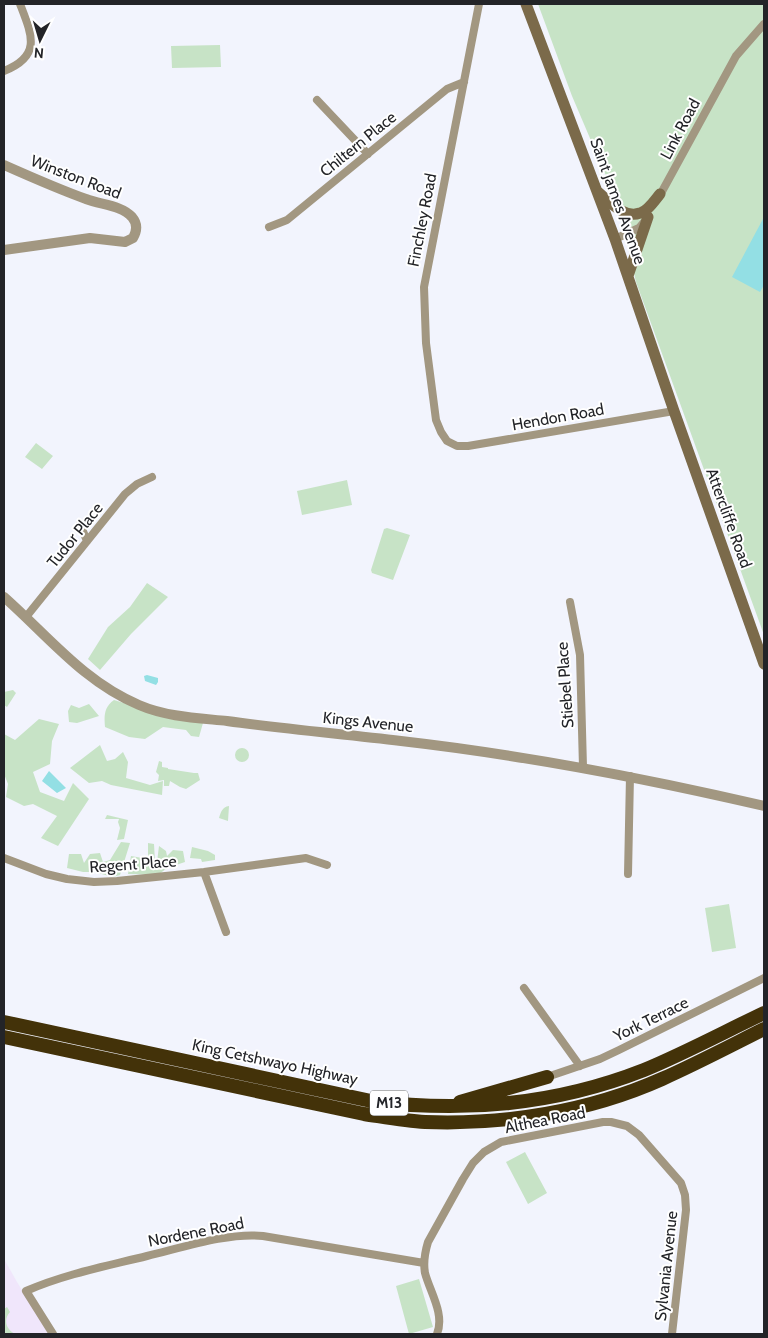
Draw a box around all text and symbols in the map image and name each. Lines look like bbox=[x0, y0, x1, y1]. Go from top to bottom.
north arrow bbox=[15, 15, 65, 65]
text: N bbox=[33, 44, 45, 62]
street label: Link Road bbox=[656, 95, 704, 163]
street label: Chiltern Place bbox=[316, 107, 400, 181]
street label: Saint James Avenue bbox=[586, 135, 650, 267]
street label: Winston Road bbox=[28, 151, 124, 203]
street label: Finchley Road bbox=[404, 172, 440, 268]
street label: Hendon Road bbox=[510, 400, 606, 434]
street label: Attercliffe Road bbox=[702, 466, 756, 570]
street label: Tudor Place bbox=[43, 499, 107, 571]
street label: Stiebel Place bbox=[553, 641, 577, 729]
street label: Kings Avenue bbox=[322, 708, 414, 736]
street label: Regent Place bbox=[89, 851, 177, 877]
street label: York Terrace bbox=[610, 993, 691, 1046]
street label: King Cetshwayo Highway bbox=[190, 1035, 360, 1089]
road number: M13 bbox=[370, 1090, 408, 1116]
street label: Althea Road bbox=[503, 1103, 587, 1137]
street label: Sylvania Avenue bbox=[651, 1210, 681, 1322]
street label: Nordene Road bbox=[146, 1213, 246, 1251]

